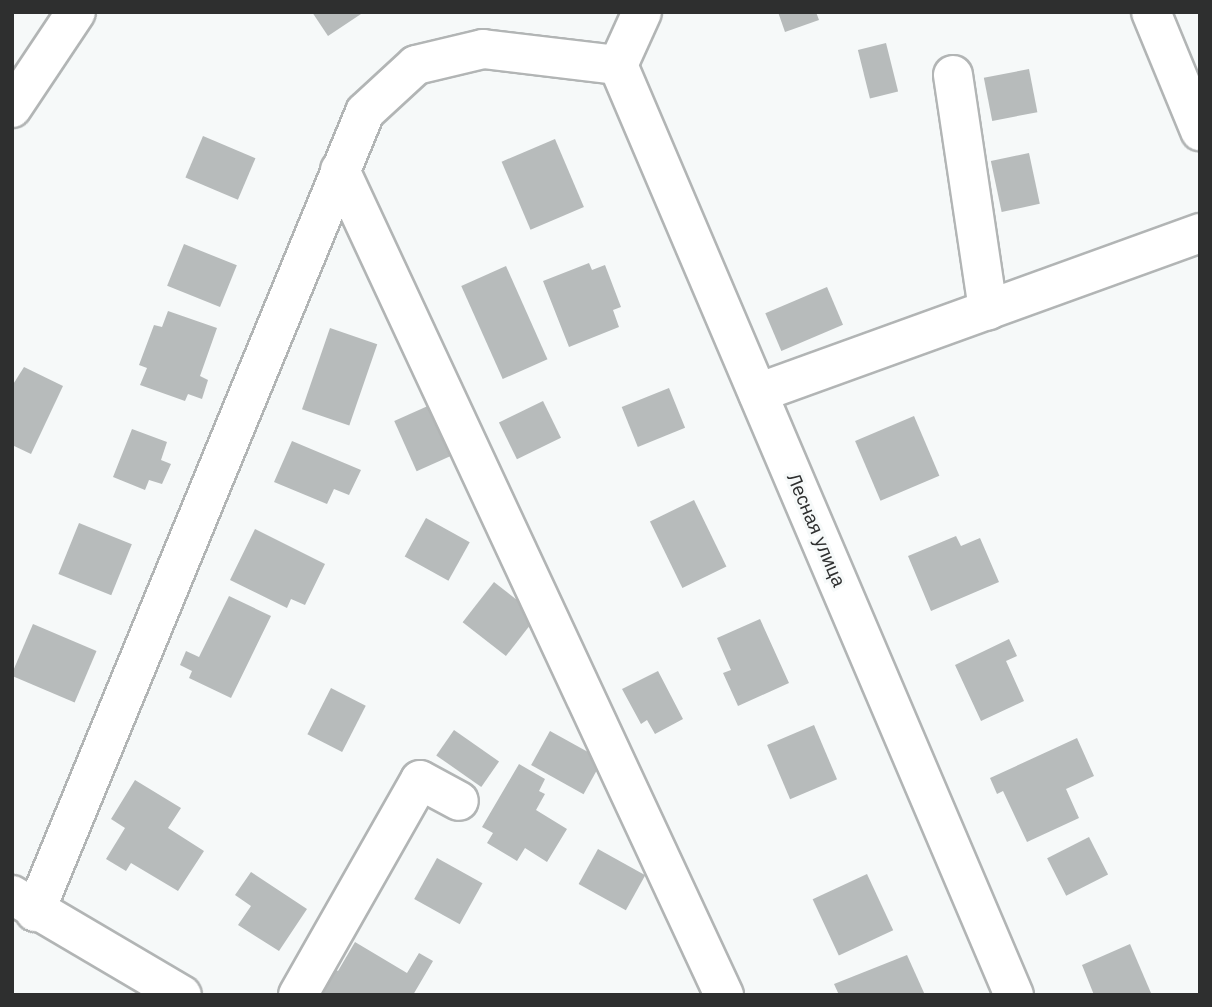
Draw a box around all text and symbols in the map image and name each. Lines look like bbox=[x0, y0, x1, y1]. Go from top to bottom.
street label: Лесная улица bbox=[782, 470, 850, 590]

